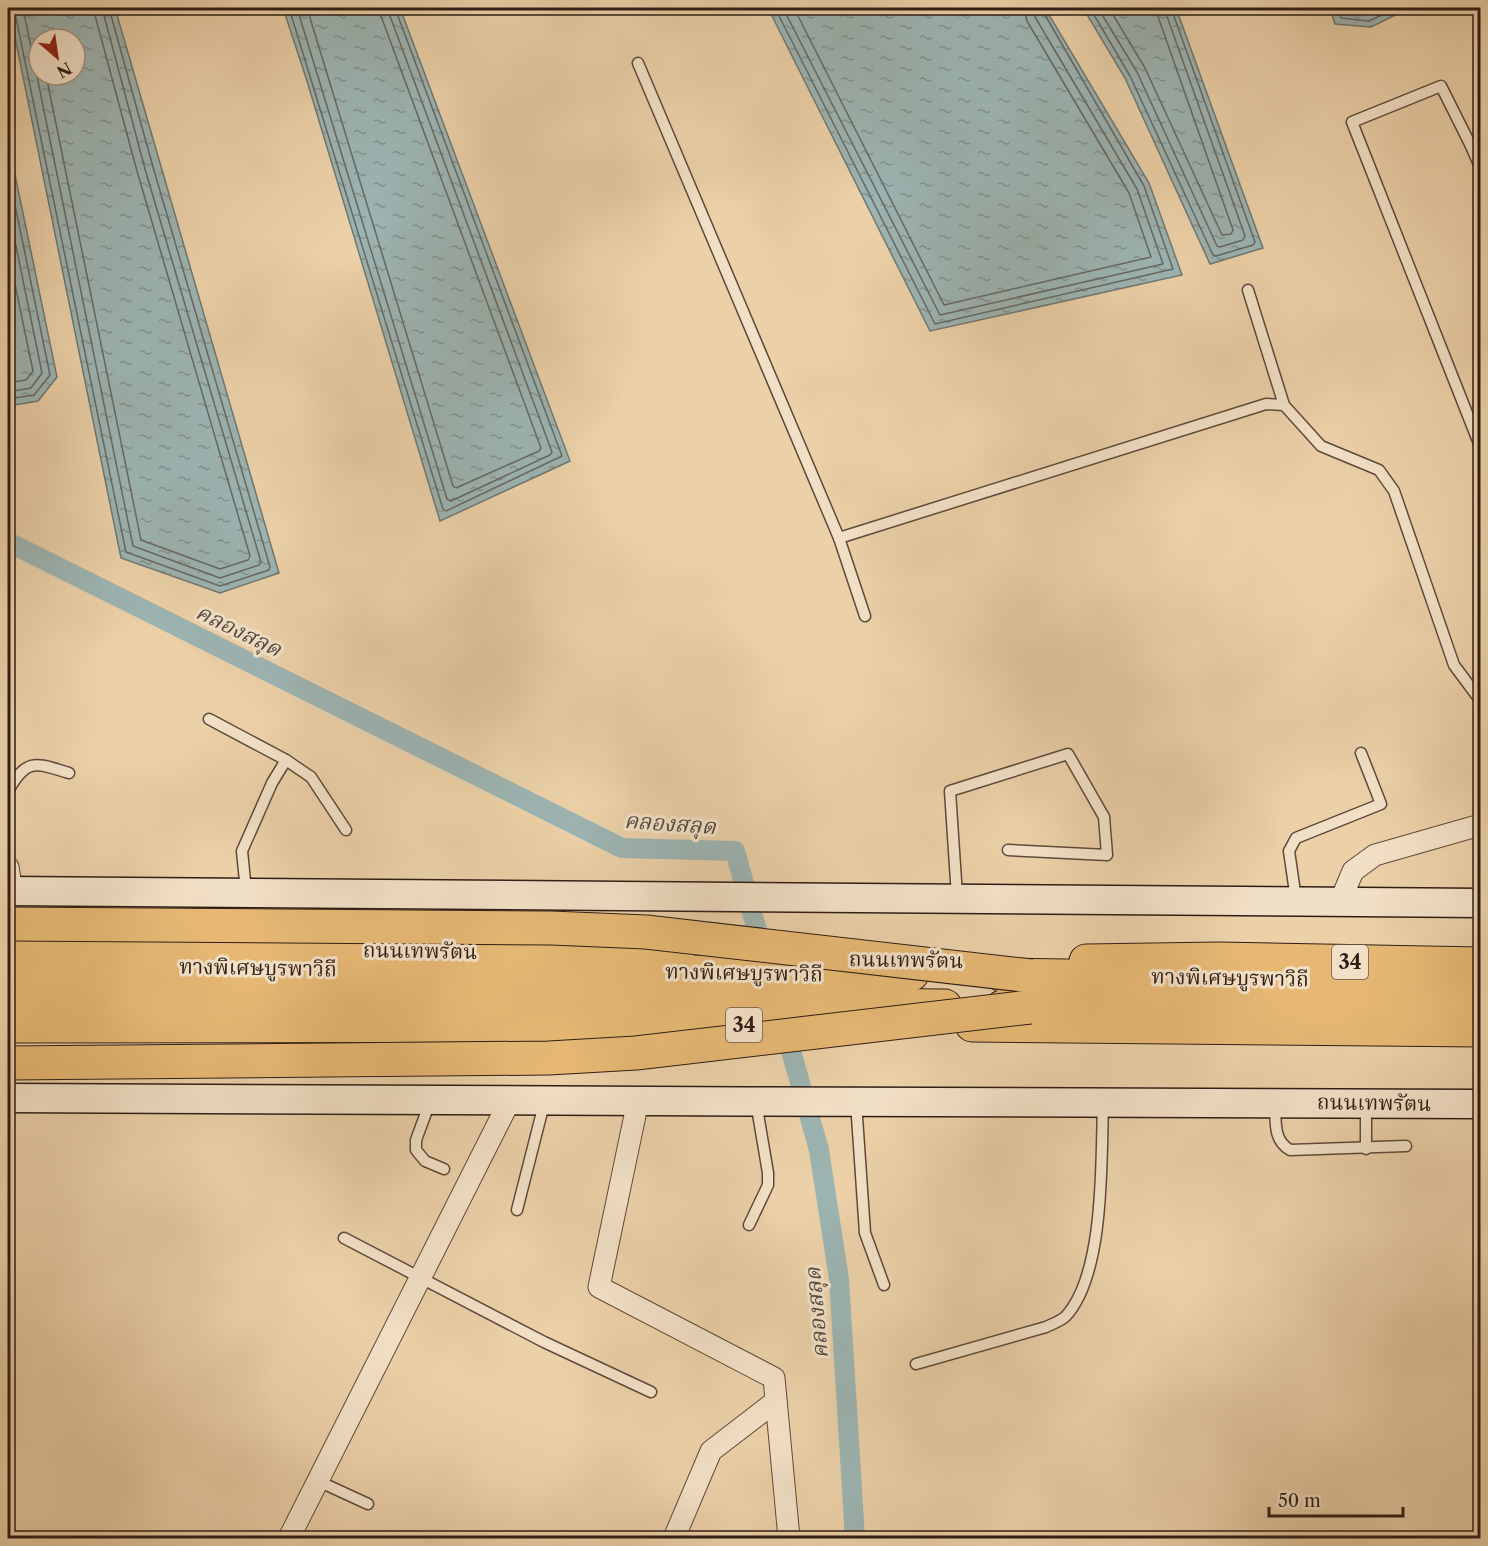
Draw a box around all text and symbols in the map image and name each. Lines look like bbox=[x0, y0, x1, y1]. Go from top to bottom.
north arrow bbox=[27, 27, 87, 87]
text: N bbox=[53, 58, 75, 82]
water label: คลองสลุด bbox=[191, 598, 287, 664]
water label: คลองสลุด bbox=[623, 807, 718, 841]
street label: ถนนเทพรัตน bbox=[363, 937, 477, 964]
road number: 34 bbox=[1332, 945, 1368, 979]
street label: ถนนเทพรัตน bbox=[849, 946, 963, 973]
street label: ทางพิเศษบูรพาวิถี bbox=[179, 954, 337, 982]
street label: ทางพิเศษบูรพาวิถี bbox=[665, 959, 823, 987]
street label: ทางพิเศษบูรพาวิถี bbox=[1151, 964, 1309, 992]
road number: 34 bbox=[726, 1008, 762, 1042]
street label: ถนนเทพรัตน bbox=[1317, 1089, 1431, 1116]
water label: คลองสลุด bbox=[799, 1265, 835, 1360]
scale bar bbox=[1269, 1480, 1402, 1518]
text: 50 m bbox=[1278, 1490, 1321, 1512]

